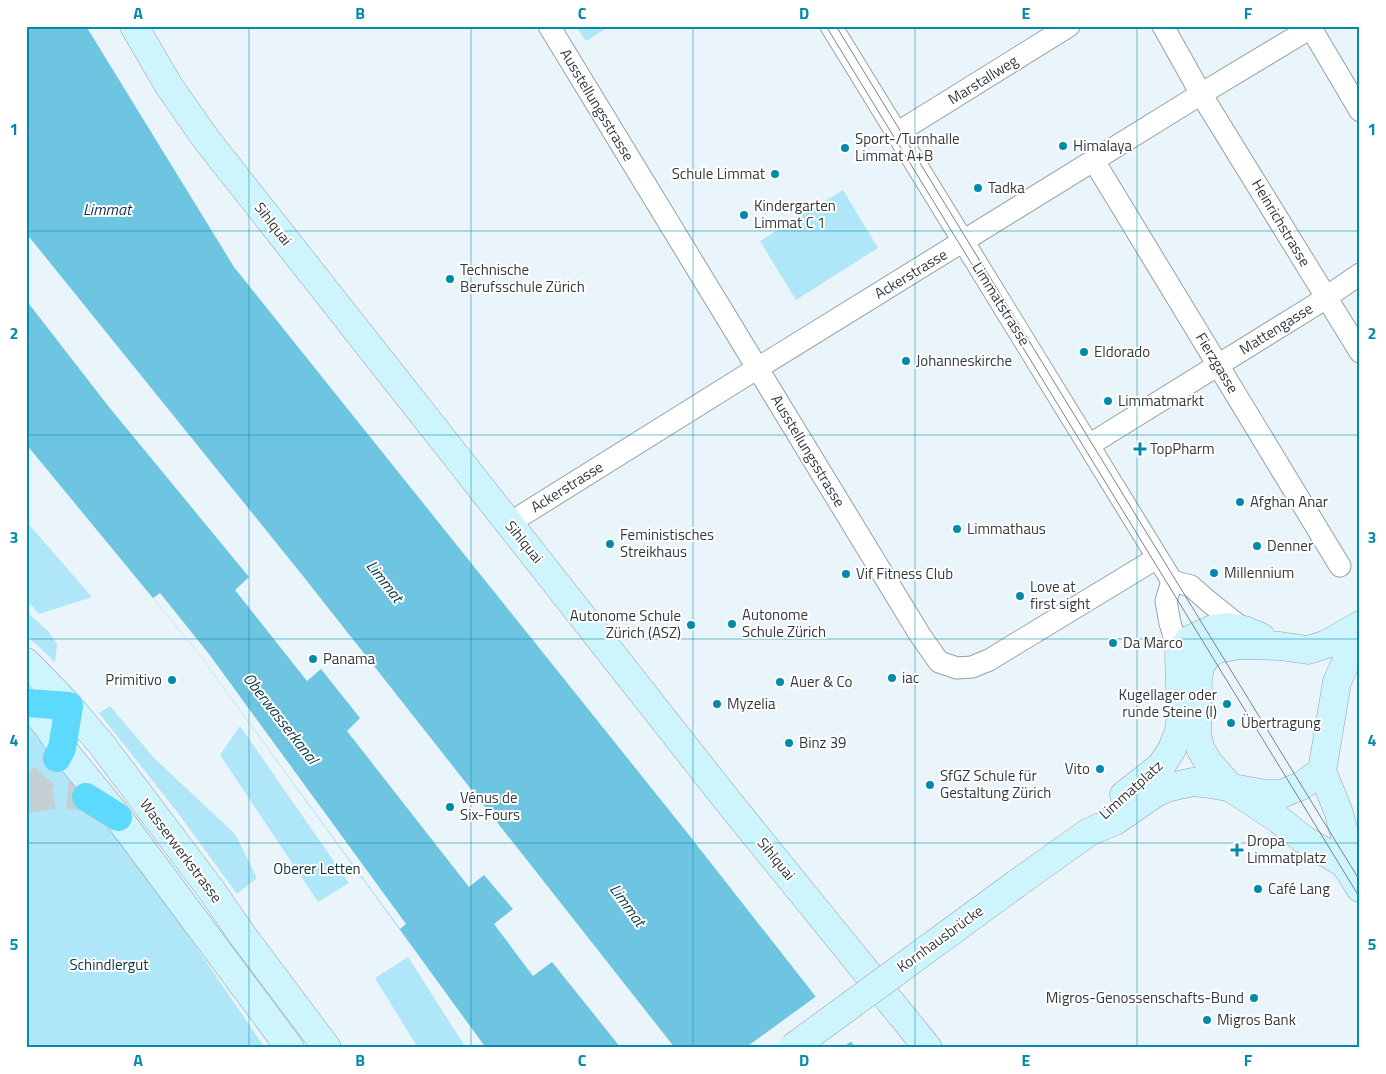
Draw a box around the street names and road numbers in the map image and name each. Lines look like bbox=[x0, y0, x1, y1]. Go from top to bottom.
street label: Ausstellungsstrasse bbox=[555, 44, 640, 165]
street label: Marstallweg bbox=[943, 49, 1022, 110]
street label: Heinrichstrasse bbox=[1246, 175, 1317, 271]
street label: Sihlquai bbox=[249, 197, 298, 250]
street label: Ackerstrasse bbox=[870, 243, 952, 304]
street label: Limmatstrasse bbox=[967, 257, 1036, 350]
street label: Mattengasse bbox=[1234, 297, 1317, 360]
street label: Fierzgasse bbox=[1190, 328, 1245, 398]
street label: Ausstellungsstrasse bbox=[766, 390, 851, 511]
street label: Ackerstrasse bbox=[526, 455, 607, 518]
street label: Sihlquai bbox=[500, 515, 549, 568]
street label: Limmatplatz bbox=[1094, 754, 1168, 825]
street label: Wasserwerkstrasse bbox=[135, 794, 228, 908]
street label: Sihlquai bbox=[752, 832, 801, 885]
street label: Kornhausbrücke bbox=[892, 899, 988, 978]

